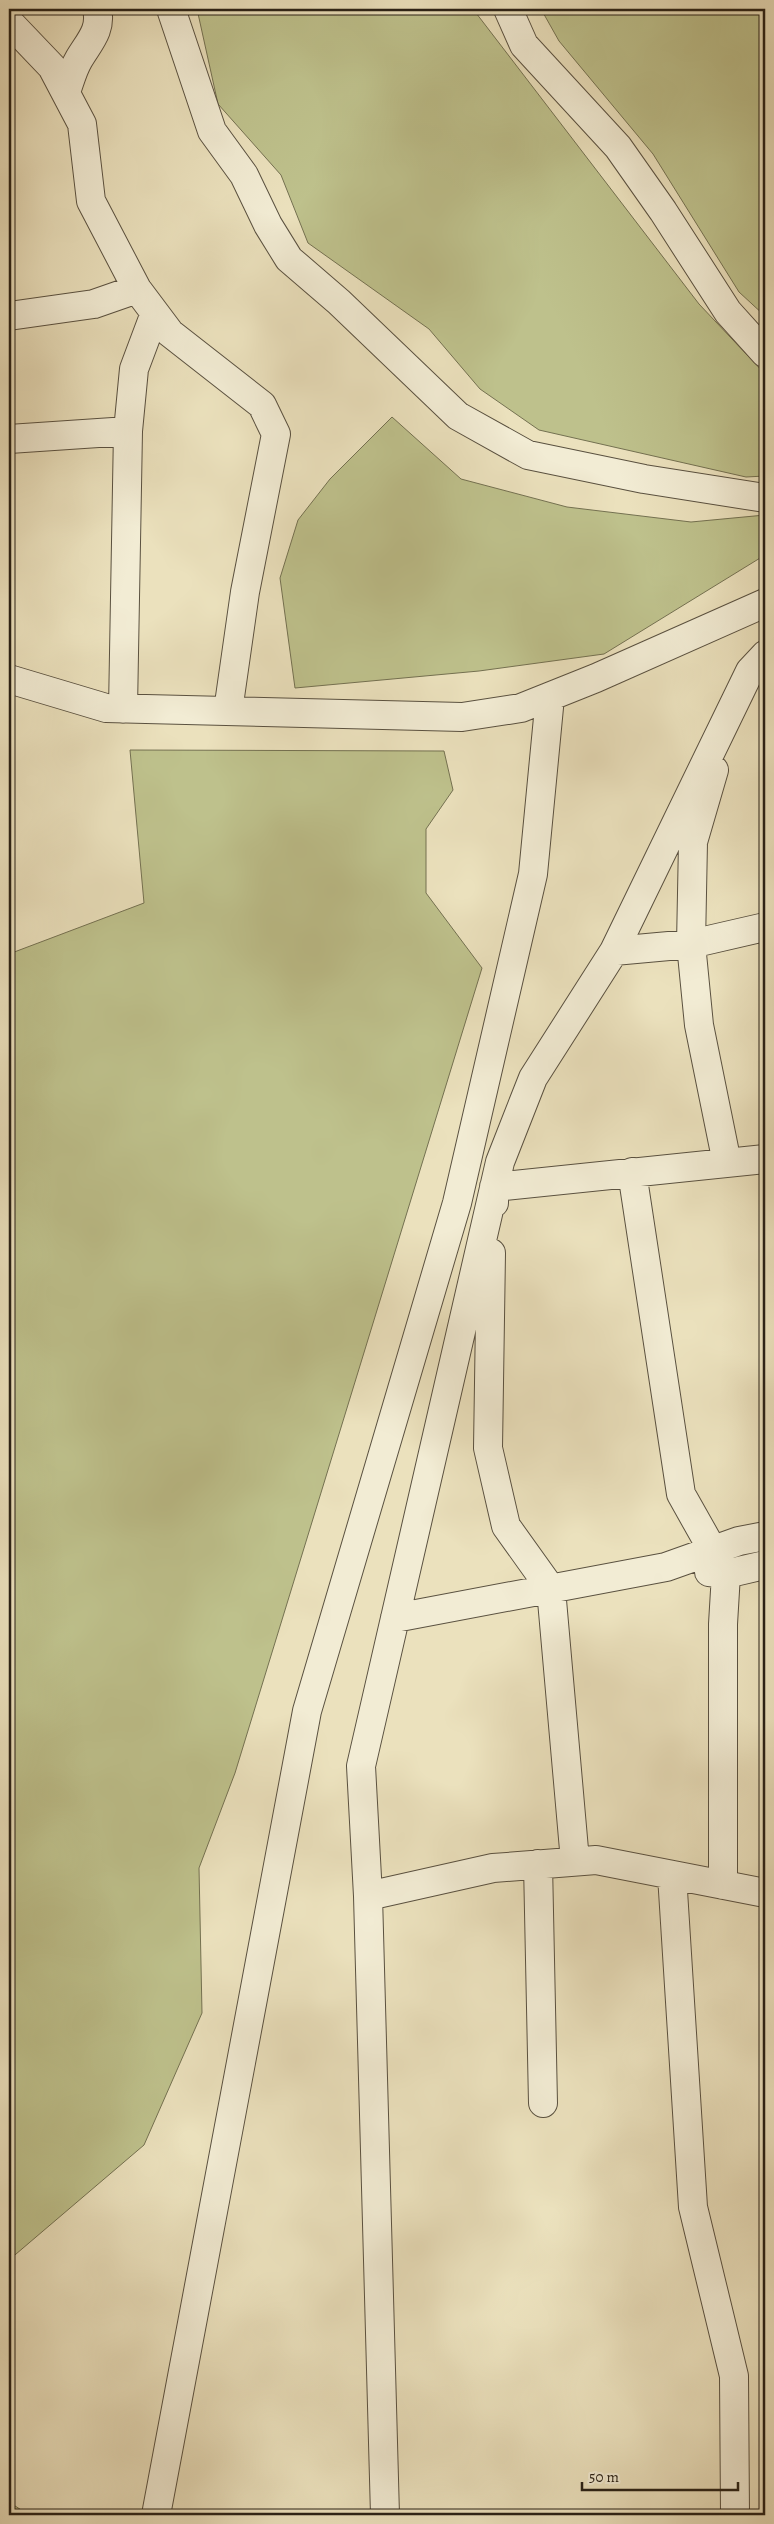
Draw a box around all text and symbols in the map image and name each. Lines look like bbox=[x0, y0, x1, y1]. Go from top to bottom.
scale bar bbox=[582, 2459, 738, 2491]
text: 50 m bbox=[589, 2467, 619, 2487]

